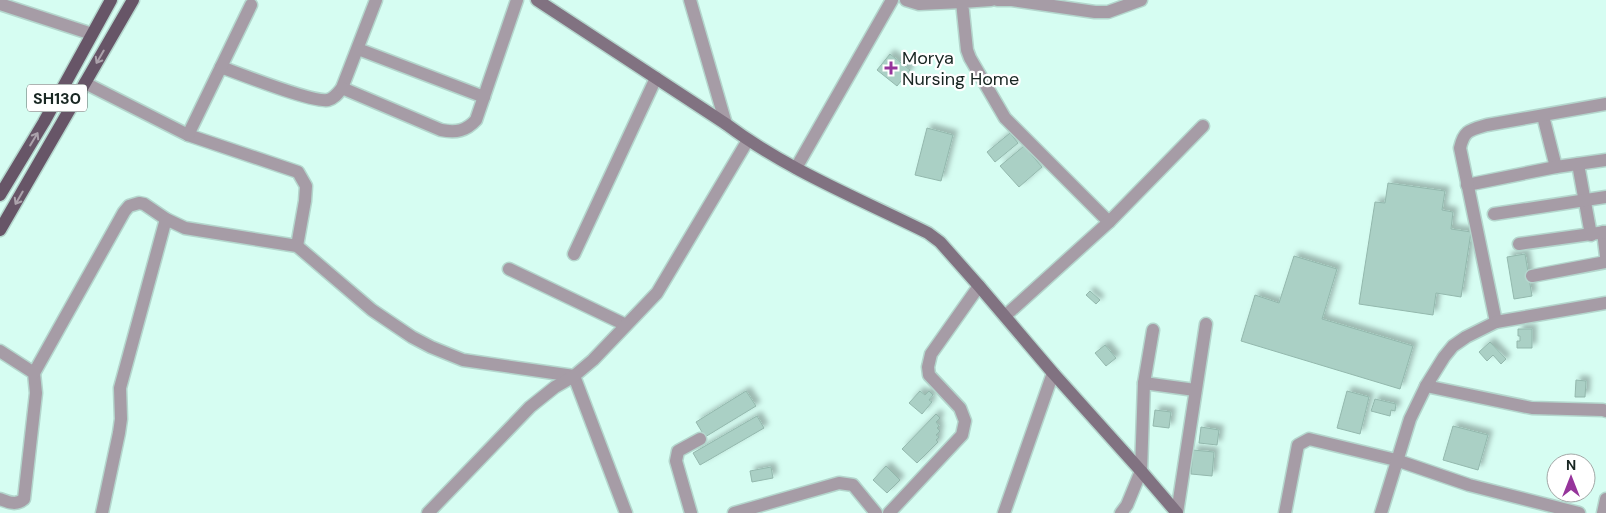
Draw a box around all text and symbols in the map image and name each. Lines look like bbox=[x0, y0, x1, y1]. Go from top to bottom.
place label: Morya Nursing Home bbox=[902, 46, 1019, 91]
one-way arrow bbox=[94, 50, 104, 64]
marker: Morya Nursing Home bbox=[884, 61, 898, 75]
road number: SH130 bbox=[27, 85, 87, 112]
one-way arrow bbox=[30, 132, 40, 146]
one-way arrow bbox=[13, 191, 23, 205]
north arrow bbox=[1546, 453, 1596, 503]
text: N bbox=[1566, 456, 1576, 474]

